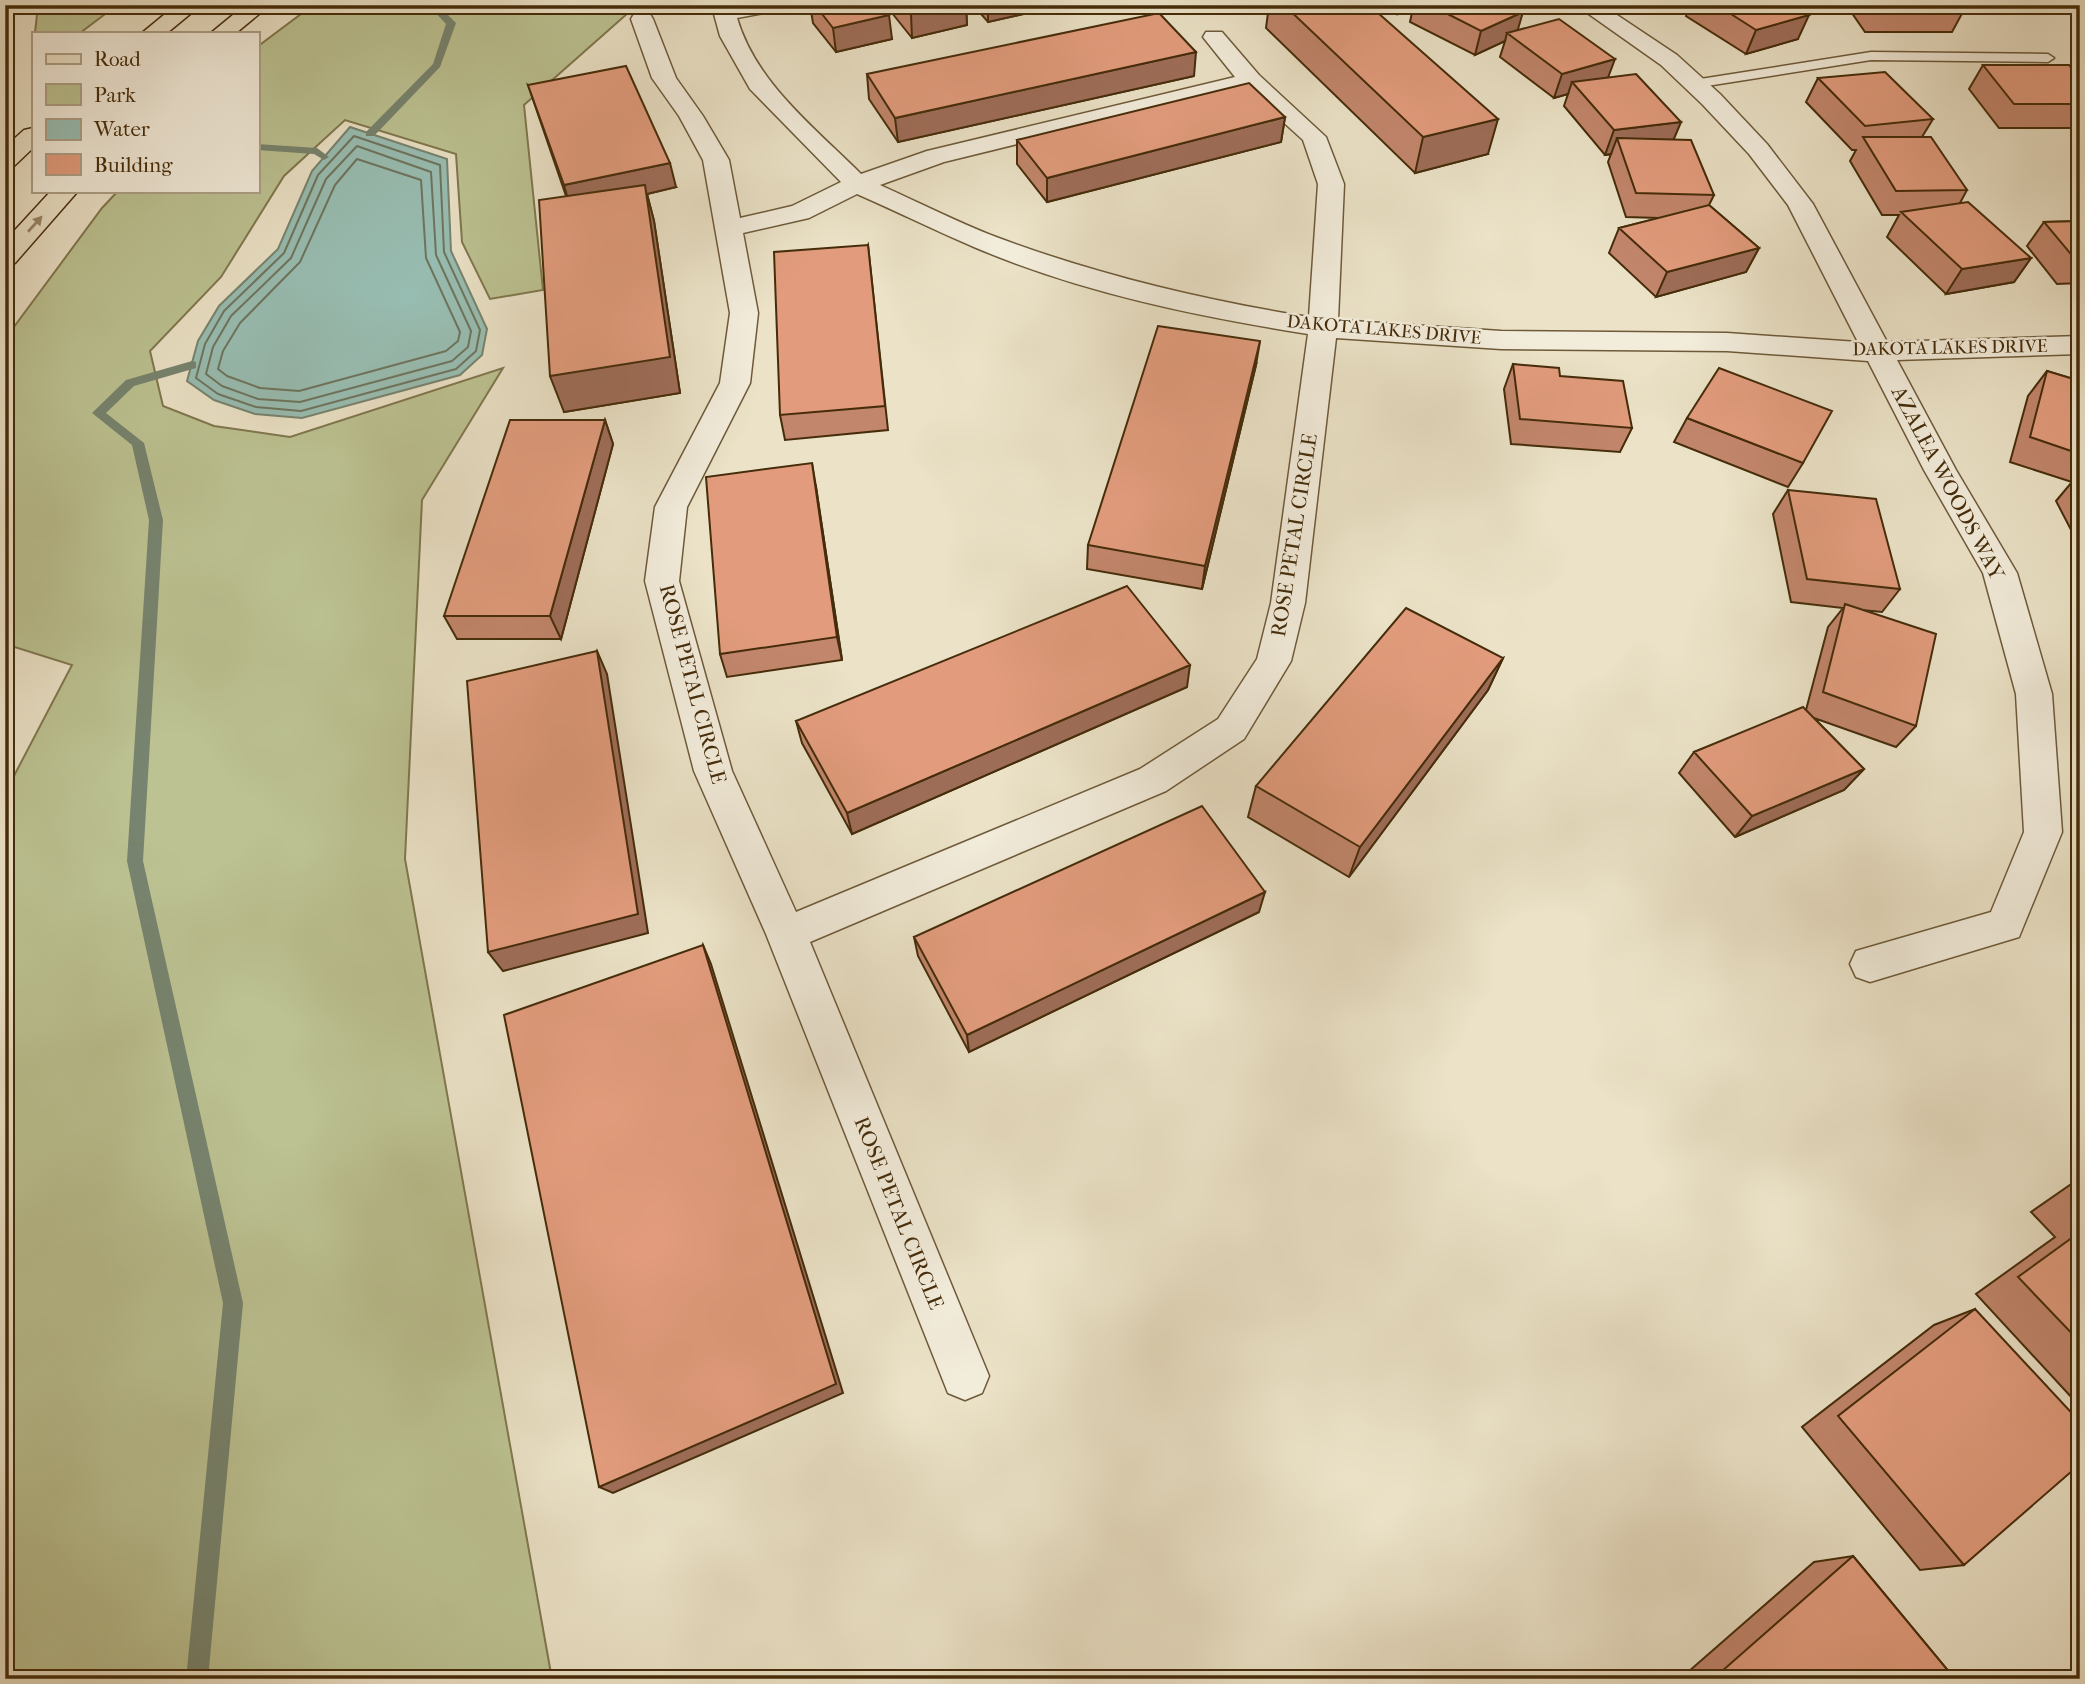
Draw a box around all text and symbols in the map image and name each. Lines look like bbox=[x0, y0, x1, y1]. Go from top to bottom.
legend bbox=[32, 32, 259, 192]
text: Road bbox=[94, 47, 141, 71]
text: Park bbox=[94, 83, 136, 107]
text: Water bbox=[93, 117, 150, 141]
text: Building bbox=[94, 153, 173, 177]
one-way arrow bbox=[27, 215, 43, 233]
street label: DAKOTA LAKES DRIVE bbox=[1286, 311, 1482, 349]
street label: DAKOTA LAKES DRIVE bbox=[1852, 336, 2048, 360]
street label: AZALEA WOODS WAY bbox=[1886, 381, 2010, 585]
street label: ROSE PETAL CIRCLE bbox=[1266, 431, 1322, 638]
street label: ROSE PETAL CIRCLE bbox=[655, 582, 731, 787]
street label: ROSE PETAL CIRCLE bbox=[849, 1113, 949, 1313]

